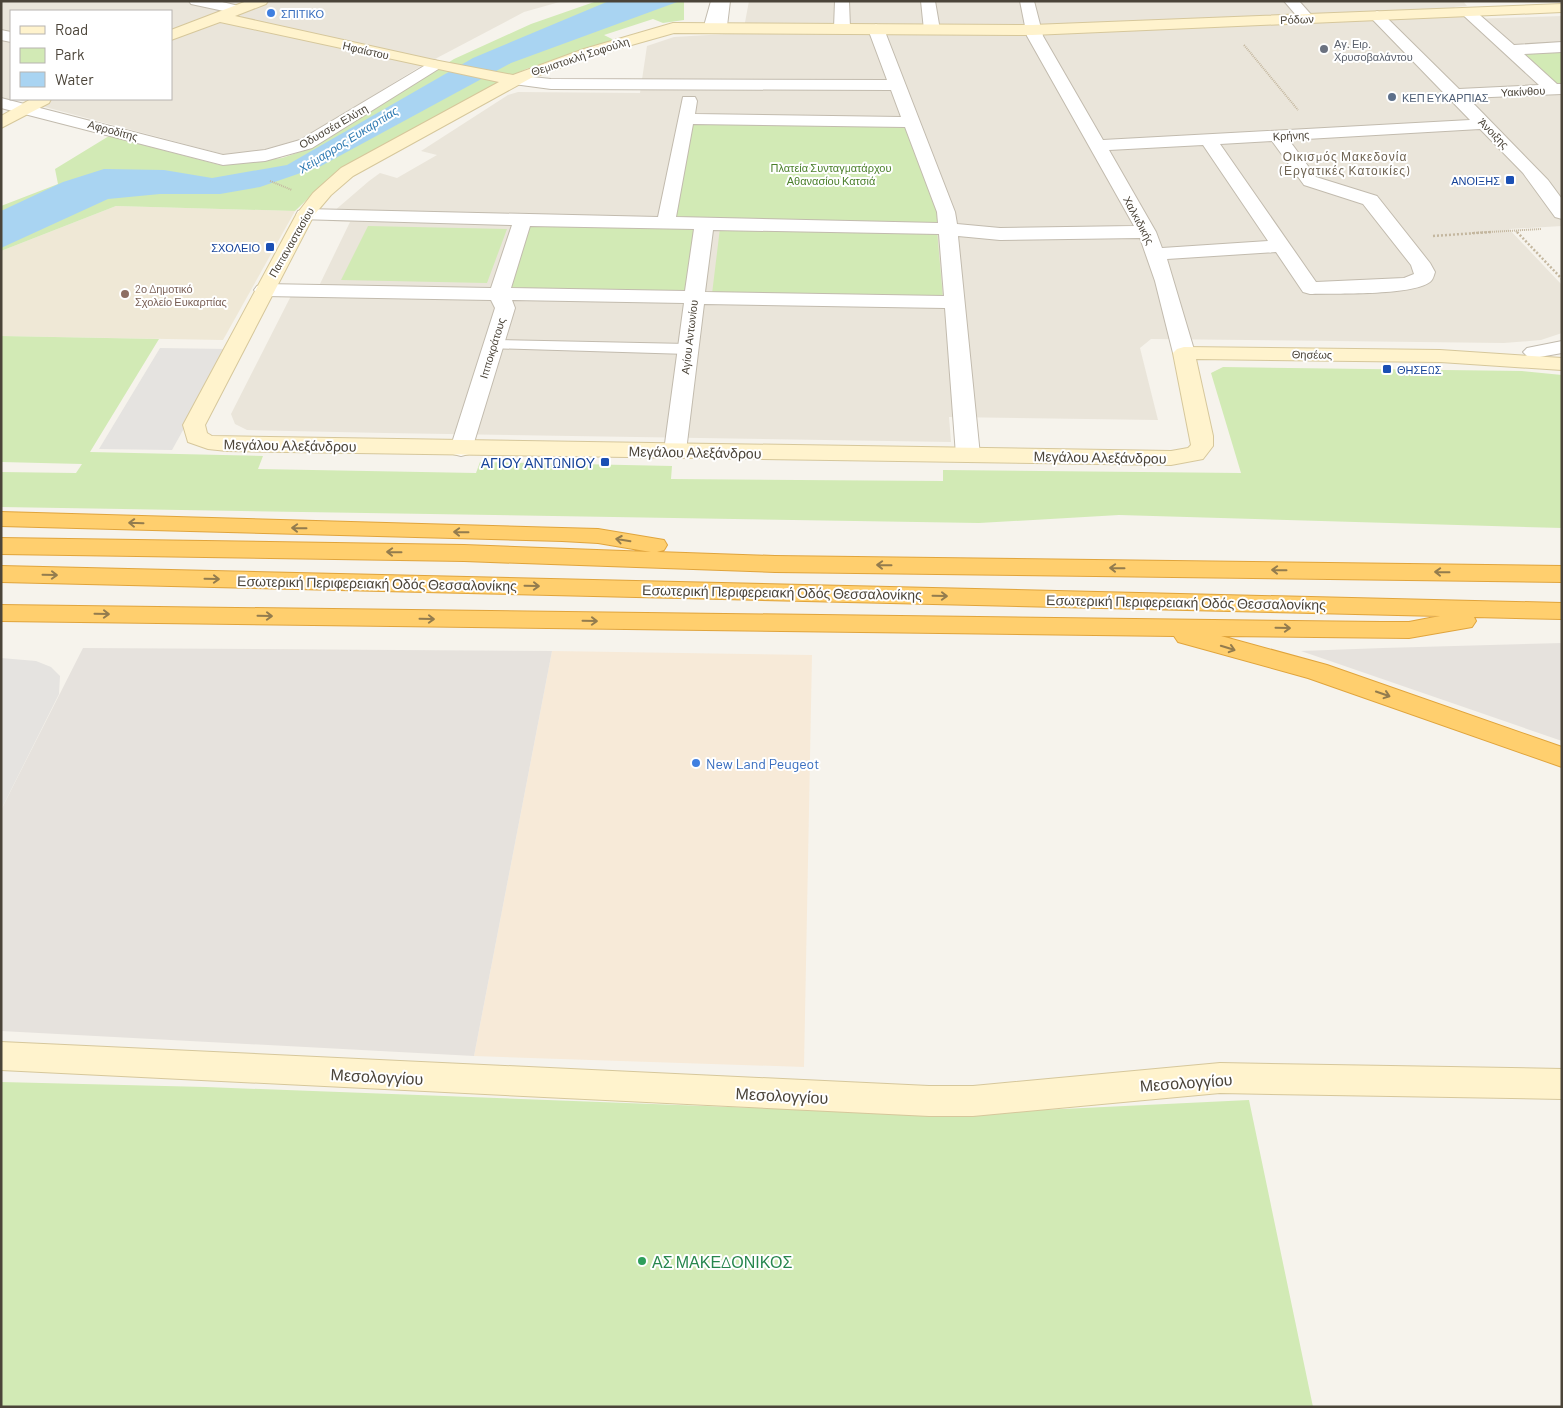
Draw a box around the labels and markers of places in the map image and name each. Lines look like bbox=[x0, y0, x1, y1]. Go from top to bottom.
marker: ΣΠΙΤΙΚΟ bbox=[265, 7, 277, 19]
place label: ΣΠΙΤΙΚΟ bbox=[281, 7, 325, 20]
place label: Αγ. Ειρ. Χρυσοβαλάντου bbox=[1334, 37, 1413, 63]
marker: Αγ. Ειρ. Χρυσοβαλάντου bbox=[1318, 43, 1330, 55]
marker: ΚΕΠ ΕΥΚΑΡΠΙΑΣ bbox=[1386, 91, 1398, 103]
place label: ΚΕΠ ΕΥΚΑΡΠΙΑΣ bbox=[1402, 91, 1489, 104]
place label: ΑΝΟΙΞΗΣ bbox=[1451, 174, 1500, 187]
marker: ΑΝΟΙΞΗΣ bbox=[1504, 174, 1516, 186]
place label: ΣΧΟΛΕΙΟ bbox=[211, 241, 260, 254]
marker: ΣΧΟΛΕΙΟ bbox=[264, 241, 276, 253]
place label: 2ο Δημοτικό Σχολείο Ευκαρπίας bbox=[135, 282, 227, 308]
marker: 2ο Δημοτικό Σχολείο Ευκαρπίας bbox=[119, 288, 131, 300]
marker: ΘΗΣΕΩΣ bbox=[1381, 363, 1393, 375]
place label: ΘΗΣΕΩΣ bbox=[1397, 363, 1442, 376]
place label: ΑΓΙΟΥ ΑΝΤΩΝΙΟΥ bbox=[481, 454, 596, 471]
marker: ΑΓΙΟΥ ΑΝΤΩΝΙΟΥ bbox=[599, 456, 611, 468]
place label: New Land Peugeot bbox=[706, 755, 819, 772]
marker: New Land Peugeot bbox=[690, 757, 702, 769]
place label: ΑΣ ΜΑΚΕΔΟΝΙΚΟΣ bbox=[652, 1252, 792, 1271]
marker: ΑΣ ΜΑΚΕΔΟΝΙΚΟΣ bbox=[636, 1255, 648, 1267]

